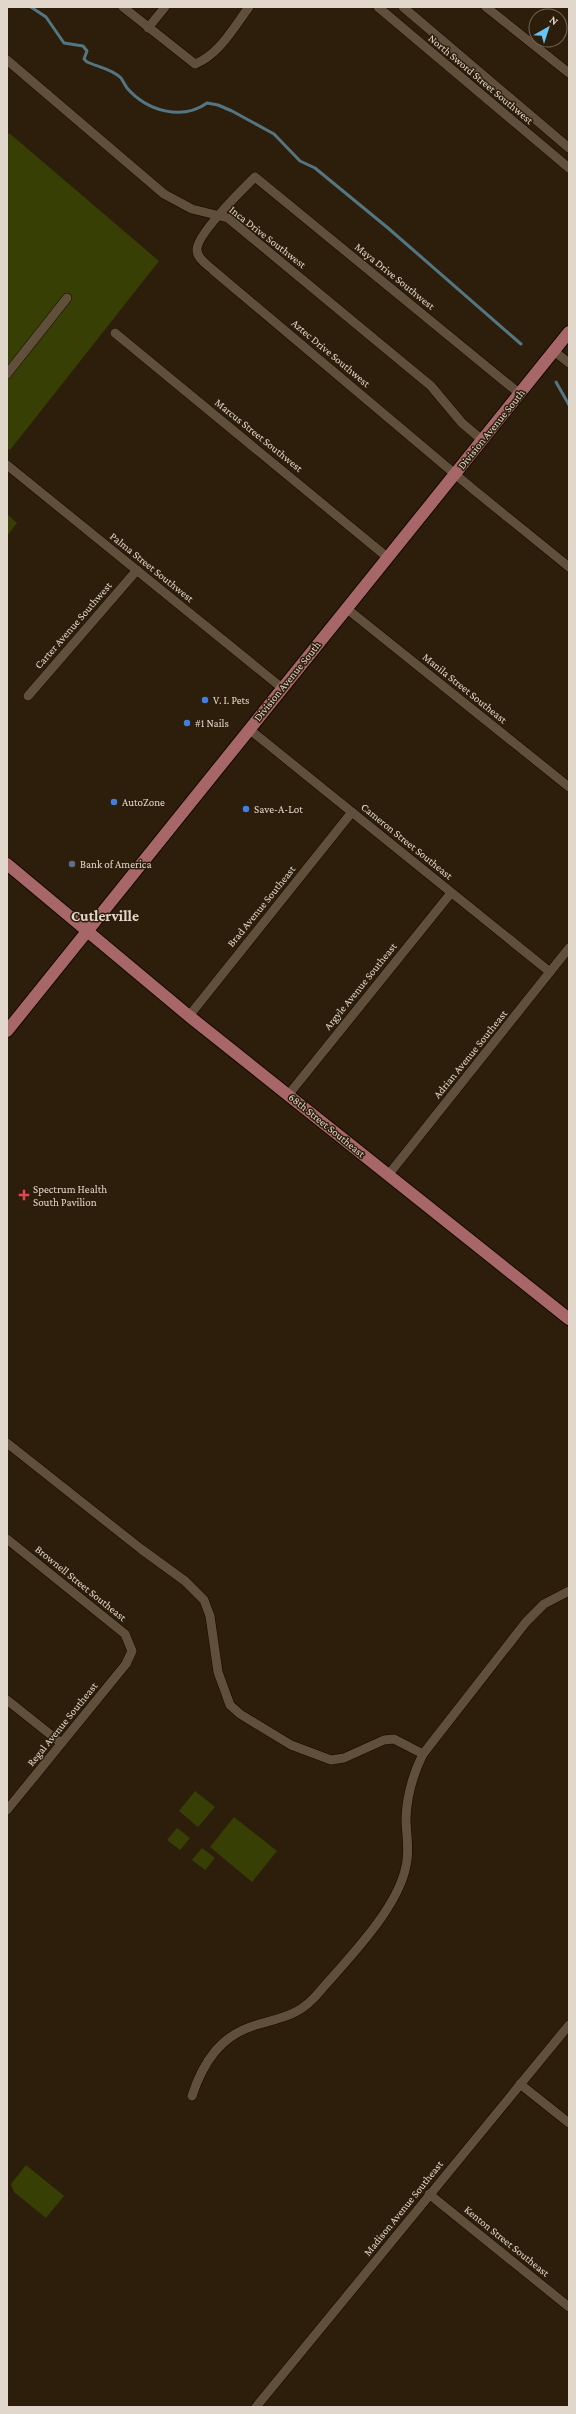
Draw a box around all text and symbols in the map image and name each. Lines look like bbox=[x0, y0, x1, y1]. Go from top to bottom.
north arrow bbox=[528, 8, 568, 48]
text: N bbox=[548, 13, 561, 28]
street label: North Sword Street Southwest bbox=[426, 32, 536, 126]
street label: Inca Drive Southwest bbox=[227, 203, 309, 271]
street label: Maya Drive Southwest bbox=[352, 240, 438, 313]
street label: Aztec Drive Southwest bbox=[289, 317, 373, 390]
street label: Division Avenue South bbox=[455, 387, 527, 471]
street label: Marcus Street Southwest bbox=[213, 396, 306, 474]
street label: Palma Street Southwest bbox=[108, 530, 196, 605]
street label: Carter Avenue Southwest bbox=[32, 579, 114, 671]
street label: Division Avenue South bbox=[251, 639, 323, 723]
street label: Manila Street Southeast bbox=[421, 650, 510, 726]
place label: V. I. Pets bbox=[213, 694, 249, 706]
marker: V. I. Pets bbox=[200, 695, 210, 705]
place label: #1 Nails bbox=[195, 717, 229, 729]
marker: #1 Nails bbox=[182, 718, 192, 728]
place label: AutoZone bbox=[122, 796, 165, 808]
marker: AutoZone bbox=[109, 797, 119, 807]
street label: Cameron Street Southeast bbox=[359, 800, 455, 882]
place label: Save-A-Lot bbox=[254, 803, 303, 815]
marker: Save-A-Lot bbox=[241, 804, 251, 814]
place label: Bank of America bbox=[80, 858, 151, 870]
marker: Bank of America bbox=[67, 859, 77, 869]
street label: Brad Avenue Southeast bbox=[225, 863, 298, 949]
district label: Cutlerville bbox=[71, 908, 139, 924]
street label: Argyle Avenue Southeast bbox=[321, 940, 400, 1033]
street label: Adrian Avenue Southeast bbox=[431, 1007, 510, 1101]
street label: 68th Street Southeast bbox=[286, 1091, 368, 1160]
place label: Spectrum Health South Pavilion bbox=[33, 1183, 107, 1208]
marker: Spectrum Health South Pavilion bbox=[18, 1189, 30, 1201]
street label: Brownell Street Southeast bbox=[33, 1543, 129, 1624]
street label: Regal Avenue Southeast bbox=[24, 1679, 101, 1769]
street label: Madison Avenue Southeast bbox=[361, 2158, 445, 2258]
street label: Kenton Street Southeast bbox=[462, 2203, 552, 2279]

